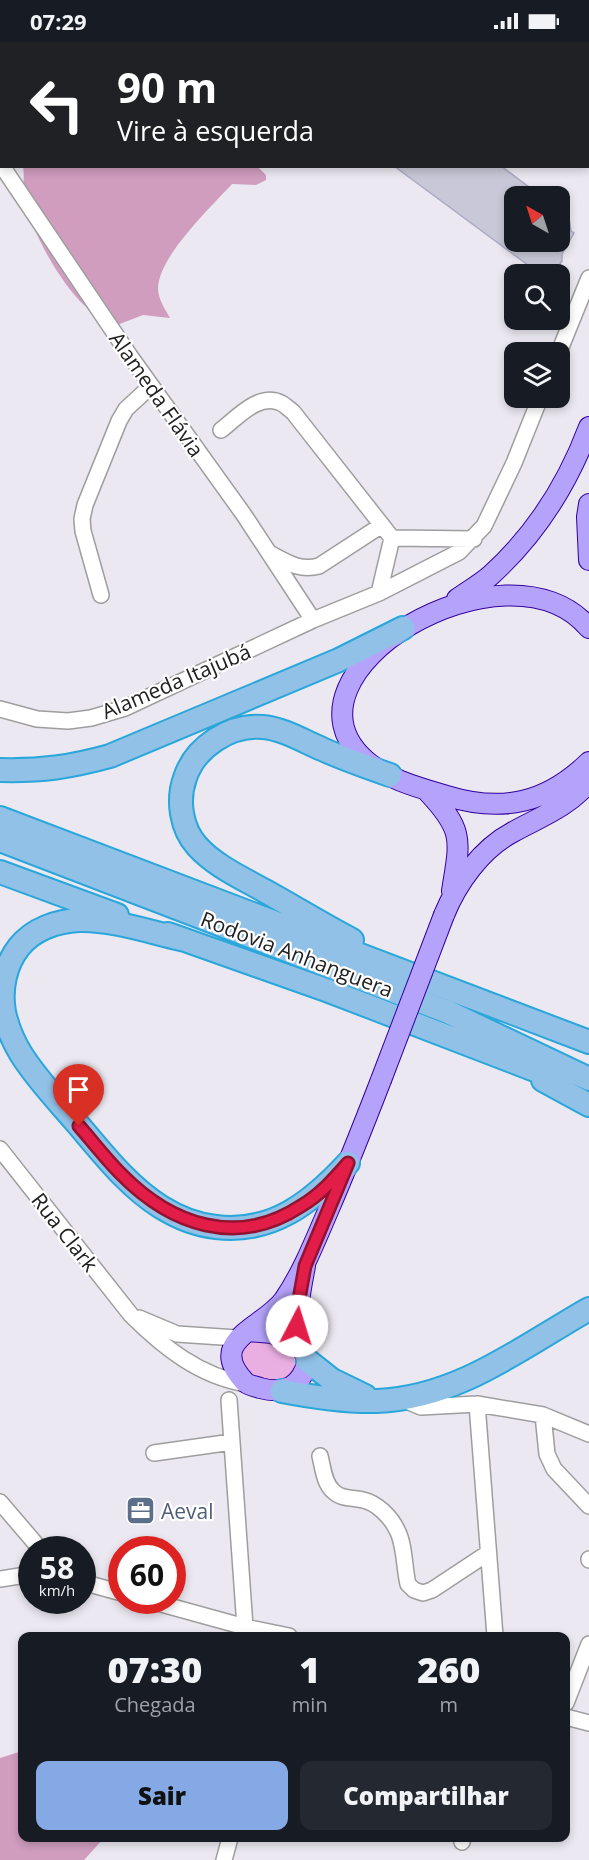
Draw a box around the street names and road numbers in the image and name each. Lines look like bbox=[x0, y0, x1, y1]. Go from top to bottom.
street label: Alameda Flávia bbox=[103, 326, 211, 462]
street label: Alameda Itajubá bbox=[97, 637, 255, 725]
street label: Rodovia Anhanguera bbox=[197, 904, 397, 1004]
street label: Rua Clark bbox=[25, 1187, 105, 1277]

